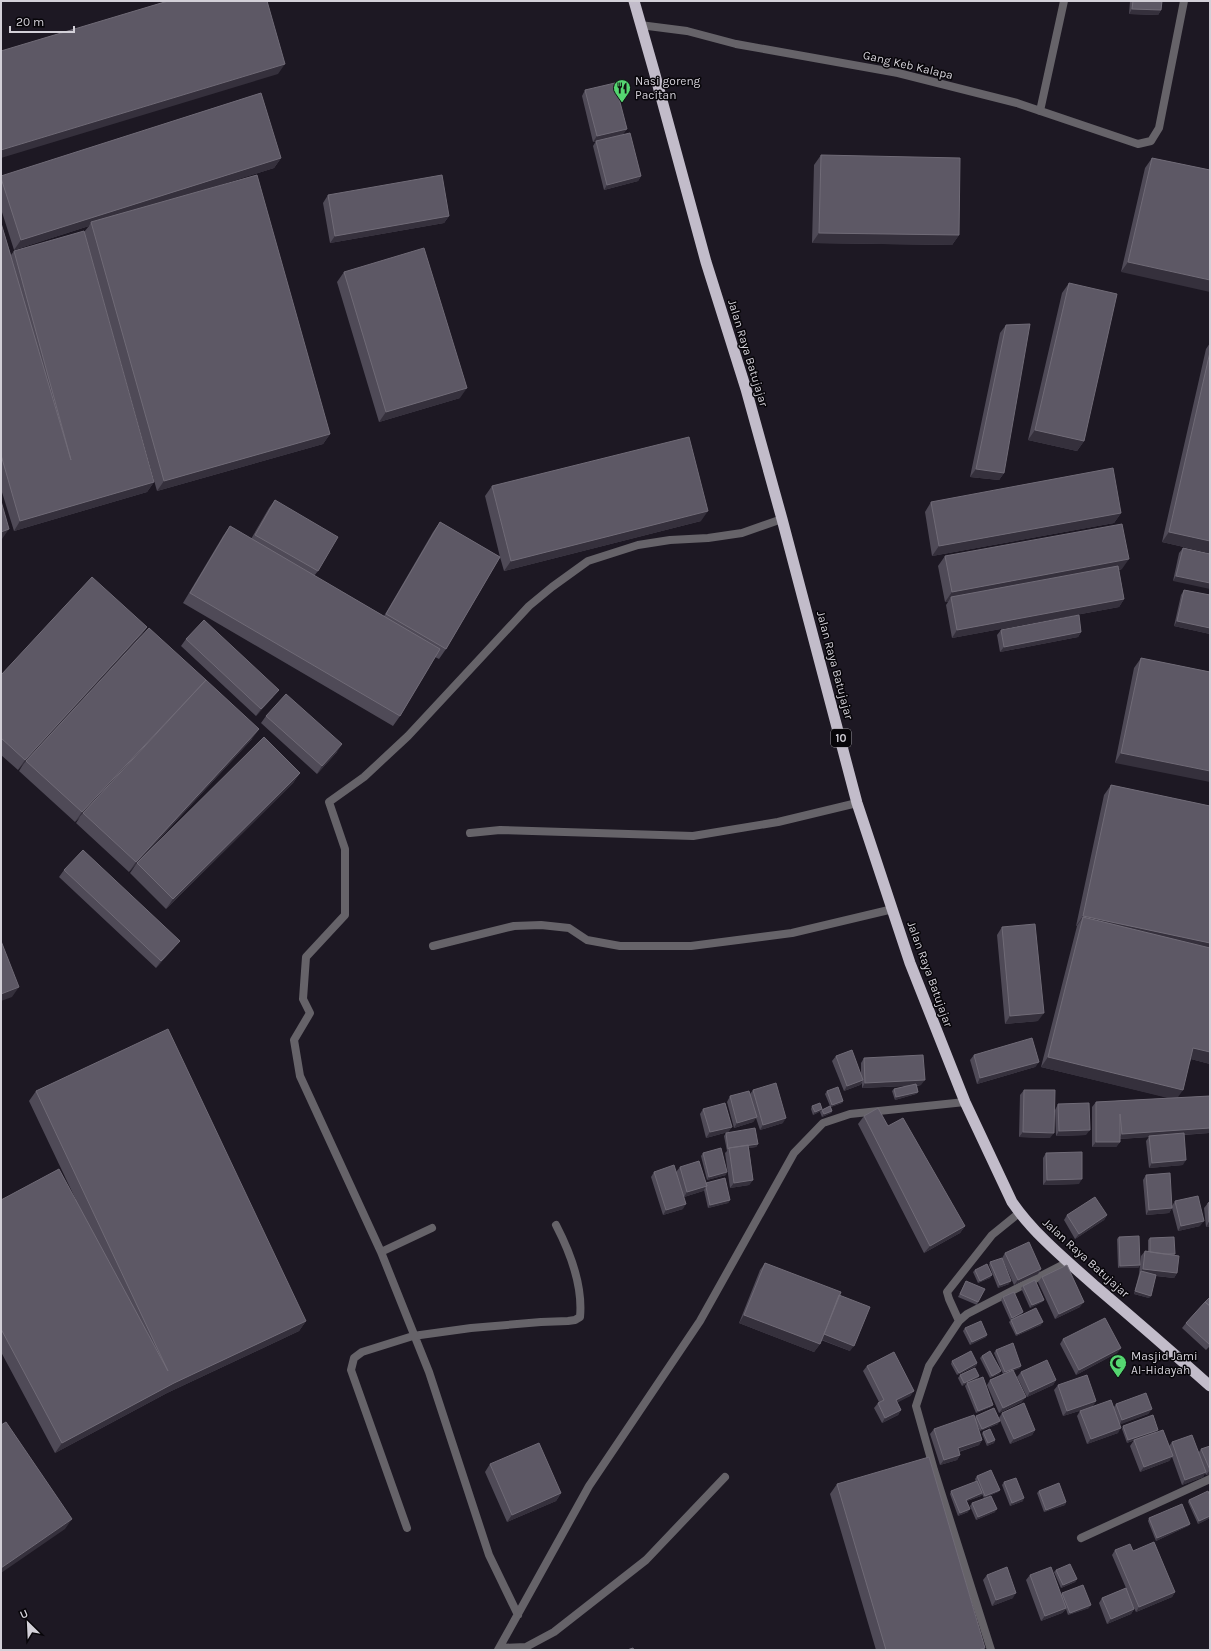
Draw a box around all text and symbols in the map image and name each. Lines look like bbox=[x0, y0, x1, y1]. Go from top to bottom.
scale bar bbox=[10, 8, 74, 34]
text: 20 m bbox=[16, 15, 44, 29]
street label: Gang Keb Kalapa bbox=[862, 48, 954, 82]
place label: Nasi goreng Pacitan bbox=[635, 74, 701, 102]
restaurant icon: Nasi goreng Pacitan bbox=[612, 78, 632, 103]
street label: Jalan Raya Batujajar bbox=[725, 298, 771, 409]
street label: Jalan Raya Batujajar bbox=[814, 609, 856, 721]
road number: 10 bbox=[831, 729, 851, 747]
street label: Jalan Raya Batujajar bbox=[904, 919, 956, 1029]
street label: Jalan Raya Batujajar bbox=[1040, 1216, 1133, 1301]
place label: Masjid Jami Al-Hidayah bbox=[1131, 1349, 1198, 1377]
mosque icon: Masjid Jami Al-Hidayah bbox=[1108, 1353, 1128, 1378]
north arrow bbox=[8, 1603, 48, 1643]
text: U bbox=[18, 1607, 30, 1622]

